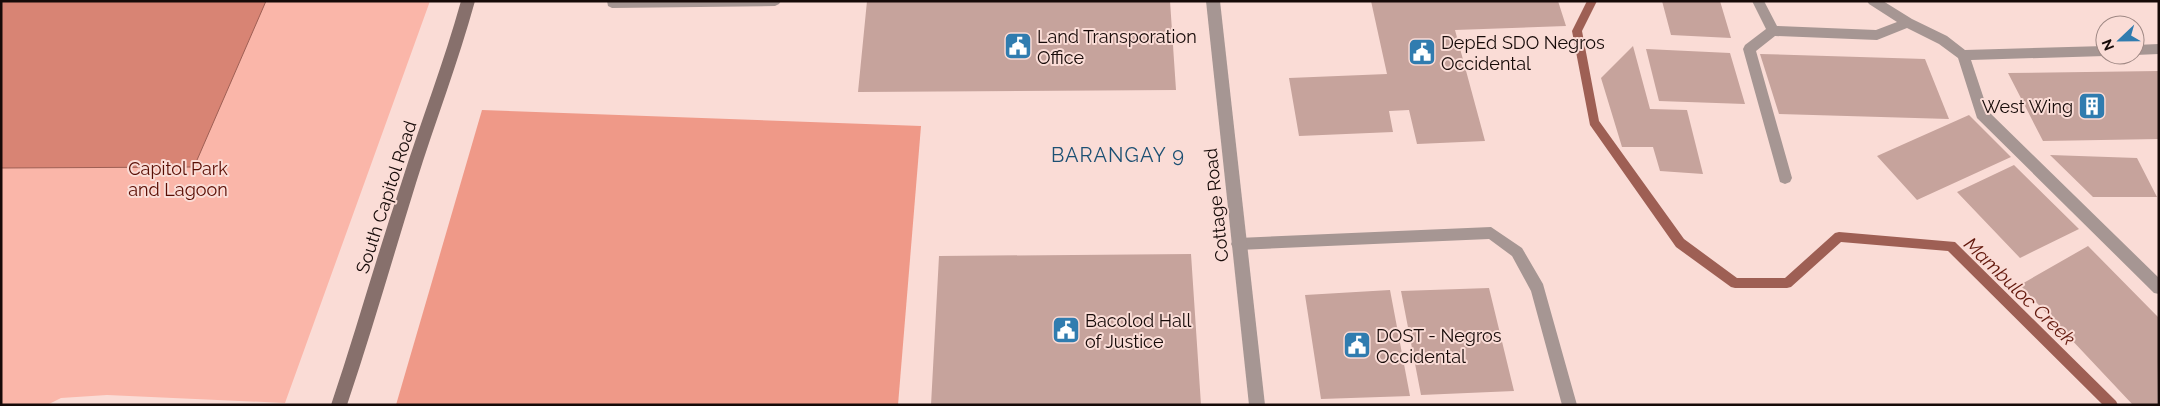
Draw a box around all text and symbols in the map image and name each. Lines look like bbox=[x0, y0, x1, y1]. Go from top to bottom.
north arrow bbox=[2095, 15, 2145, 65]
place label: Land Transporation Office bbox=[1037, 26, 1197, 68]
public building icon: Land Transporation Office bbox=[1003, 31, 1033, 61]
place label: DepEd SDO Negros Occidental bbox=[1441, 32, 1605, 74]
public building icon: DepEd SDO Negros Occidental bbox=[1407, 37, 1437, 67]
text: N bbox=[2099, 37, 2117, 53]
building icon: West Wing bbox=[2077, 91, 2107, 121]
place label: West Wing bbox=[1982, 96, 2073, 117]
street label: South Capitol Road bbox=[351, 118, 421, 276]
district label: BARANGAY 9 bbox=[1051, 143, 1185, 167]
street label: Cottage Road bbox=[1200, 147, 1232, 263]
park label: Capitol Park and Lagoon bbox=[128, 158, 228, 200]
water label: Mambuloc Creek bbox=[1960, 232, 2080, 350]
place label: Bacolod Hall of Justice bbox=[1085, 310, 1192, 352]
public building icon: Bacolod Hall of Justice bbox=[1051, 315, 1081, 345]
place label: DOST - Negros Occidental bbox=[1376, 325, 1502, 367]
public building icon: DOST - Negros Occidental bbox=[1342, 330, 1372, 360]

